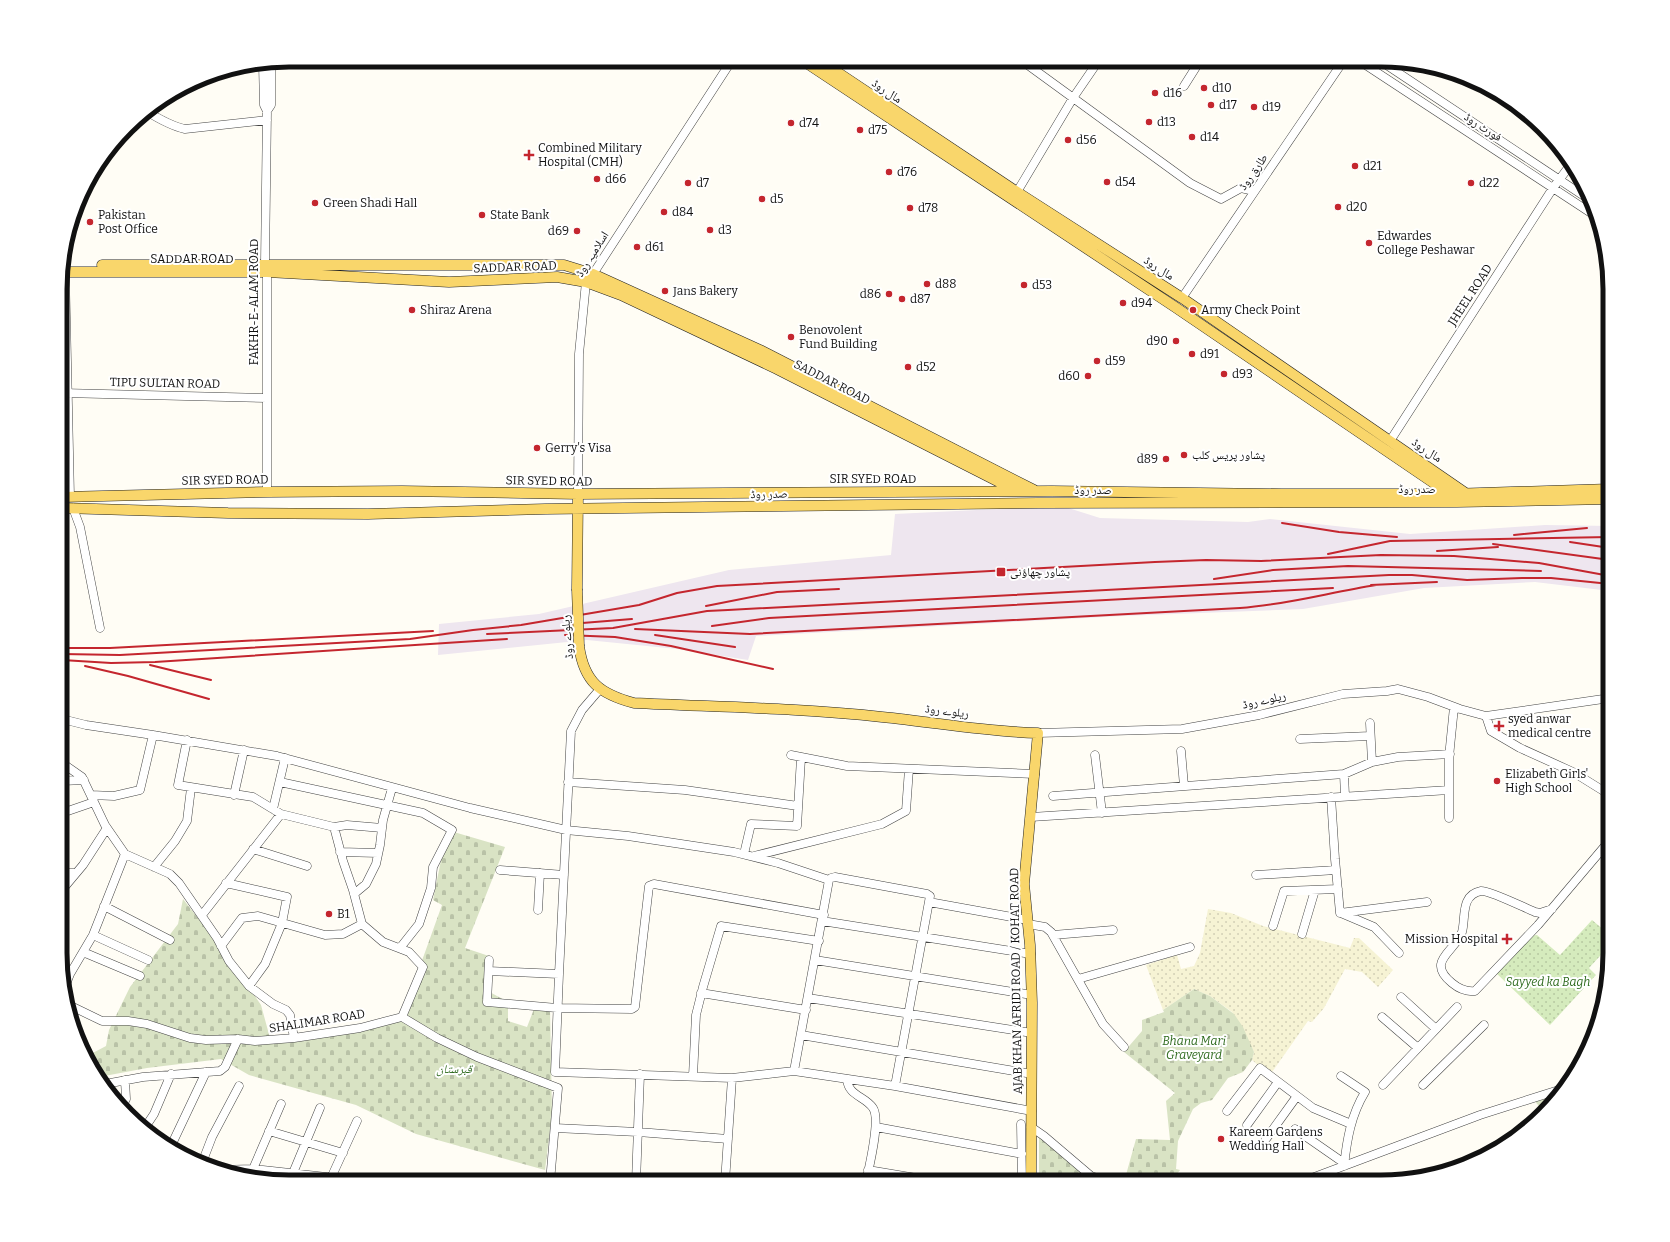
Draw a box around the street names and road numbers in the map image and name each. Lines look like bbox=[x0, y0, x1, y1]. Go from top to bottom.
street label: مال روڈ bbox=[869, 76, 905, 106]
street label: فورٹ روڈ bbox=[1462, 110, 1504, 144]
street label: طارق روڈ bbox=[1236, 151, 1271, 193]
street label: اسلامیہ روڈ bbox=[573, 229, 612, 279]
street label: FAKHR-E-ALAM ROAD bbox=[247, 239, 261, 365]
street label: SADDAR ROAD bbox=[150, 252, 234, 266]
street label: مال روڈ bbox=[1141, 253, 1177, 283]
street label: SADDAR ROAD bbox=[473, 259, 557, 275]
street label: JHEEL ROAD bbox=[1444, 262, 1495, 329]
street label: SADDAR ROAD bbox=[792, 357, 872, 407]
street label: TIPU SULTAN ROAD bbox=[110, 375, 220, 391]
street label: مال روڈ bbox=[1409, 435, 1445, 465]
street label: SIR SYED ROAD bbox=[181, 472, 269, 488]
street label: SIR SYED ROAD bbox=[830, 472, 916, 486]
street label: SIR SYED ROAD bbox=[505, 473, 593, 489]
street label: صدر روڈ bbox=[1398, 482, 1436, 496]
street label: صدر روڈ bbox=[1074, 483, 1112, 497]
street label: صدر روڈ bbox=[750, 487, 788, 501]
street label: ریلوے روڈ bbox=[558, 614, 576, 660]
street label: ریلوے روڈ bbox=[1241, 688, 1288, 712]
street label: ریلوے روڈ bbox=[924, 701, 970, 721]
street label: AJAB KHAN AFRIDI ROAD / KOHAT ROAD bbox=[1007, 867, 1025, 1095]
street label: SHALIMAR ROAD bbox=[268, 1006, 366, 1036]

